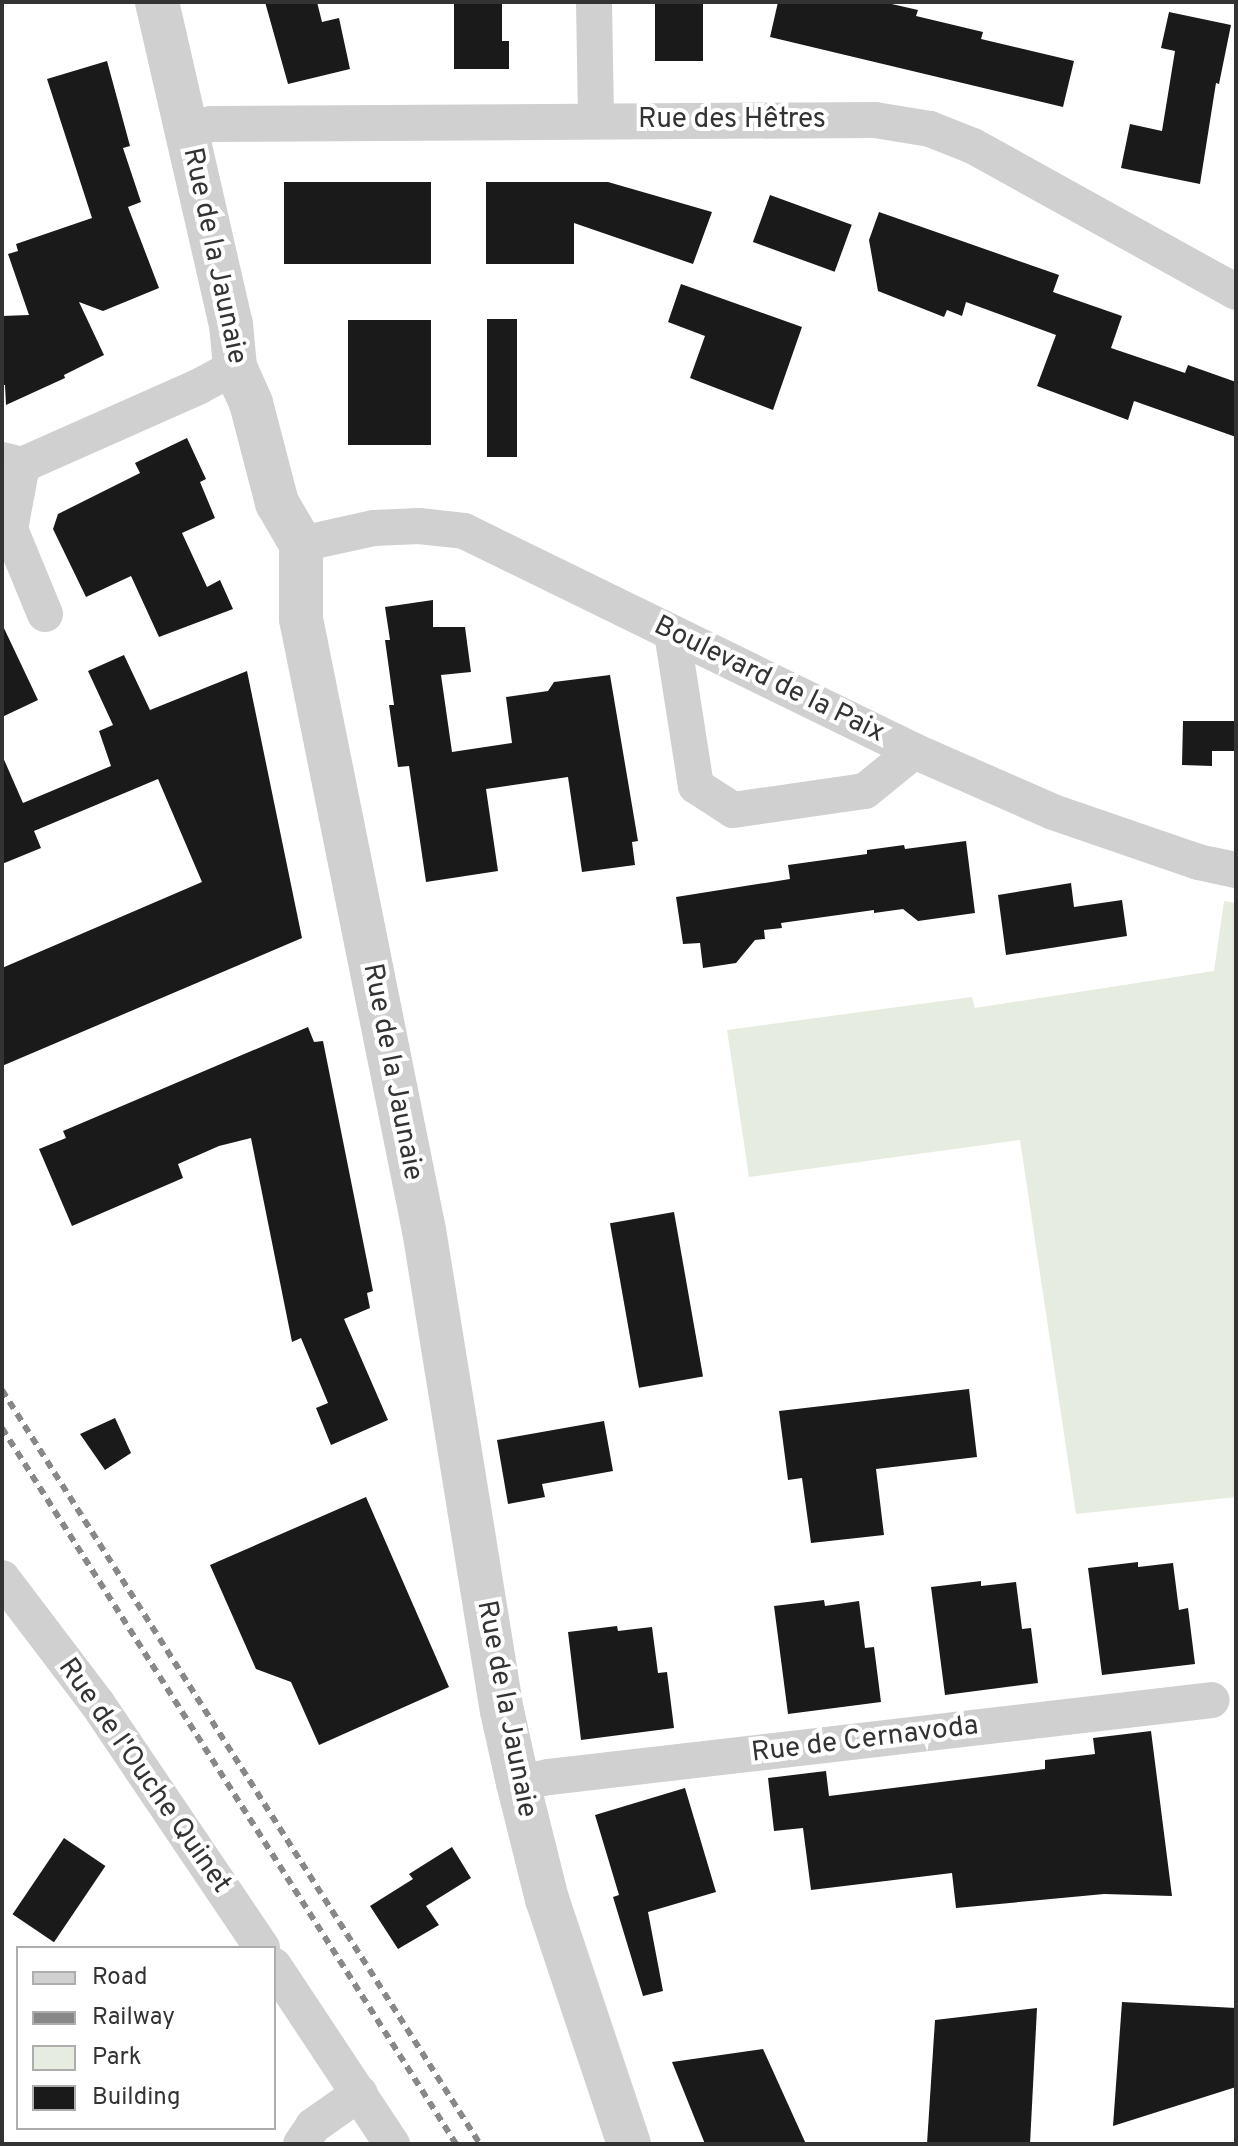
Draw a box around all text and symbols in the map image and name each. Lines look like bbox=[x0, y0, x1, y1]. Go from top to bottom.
street label: Rue des Hêtres bbox=[638, 103, 826, 137]
street label: Rue de la Jaunaie bbox=[175, 145, 253, 367]
street label: Boulevard de la Paix bbox=[648, 610, 890, 750]
street label: Rue de la Jaunaie bbox=[354, 961, 430, 1183]
street label: Rue de la Jaunaie bbox=[468, 1598, 544, 1820]
street label: Rue de l'Ouche Quinet bbox=[50, 1652, 238, 1900]
street label: Rue de Cernavoda bbox=[750, 1709, 980, 1771]
legend bbox=[16, 1946, 276, 2130]
text: Road bbox=[92, 1963, 148, 1993]
text: Railway bbox=[92, 2003, 175, 2033]
text: Park bbox=[92, 2043, 142, 2073]
text: Building bbox=[92, 2083, 181, 2113]

